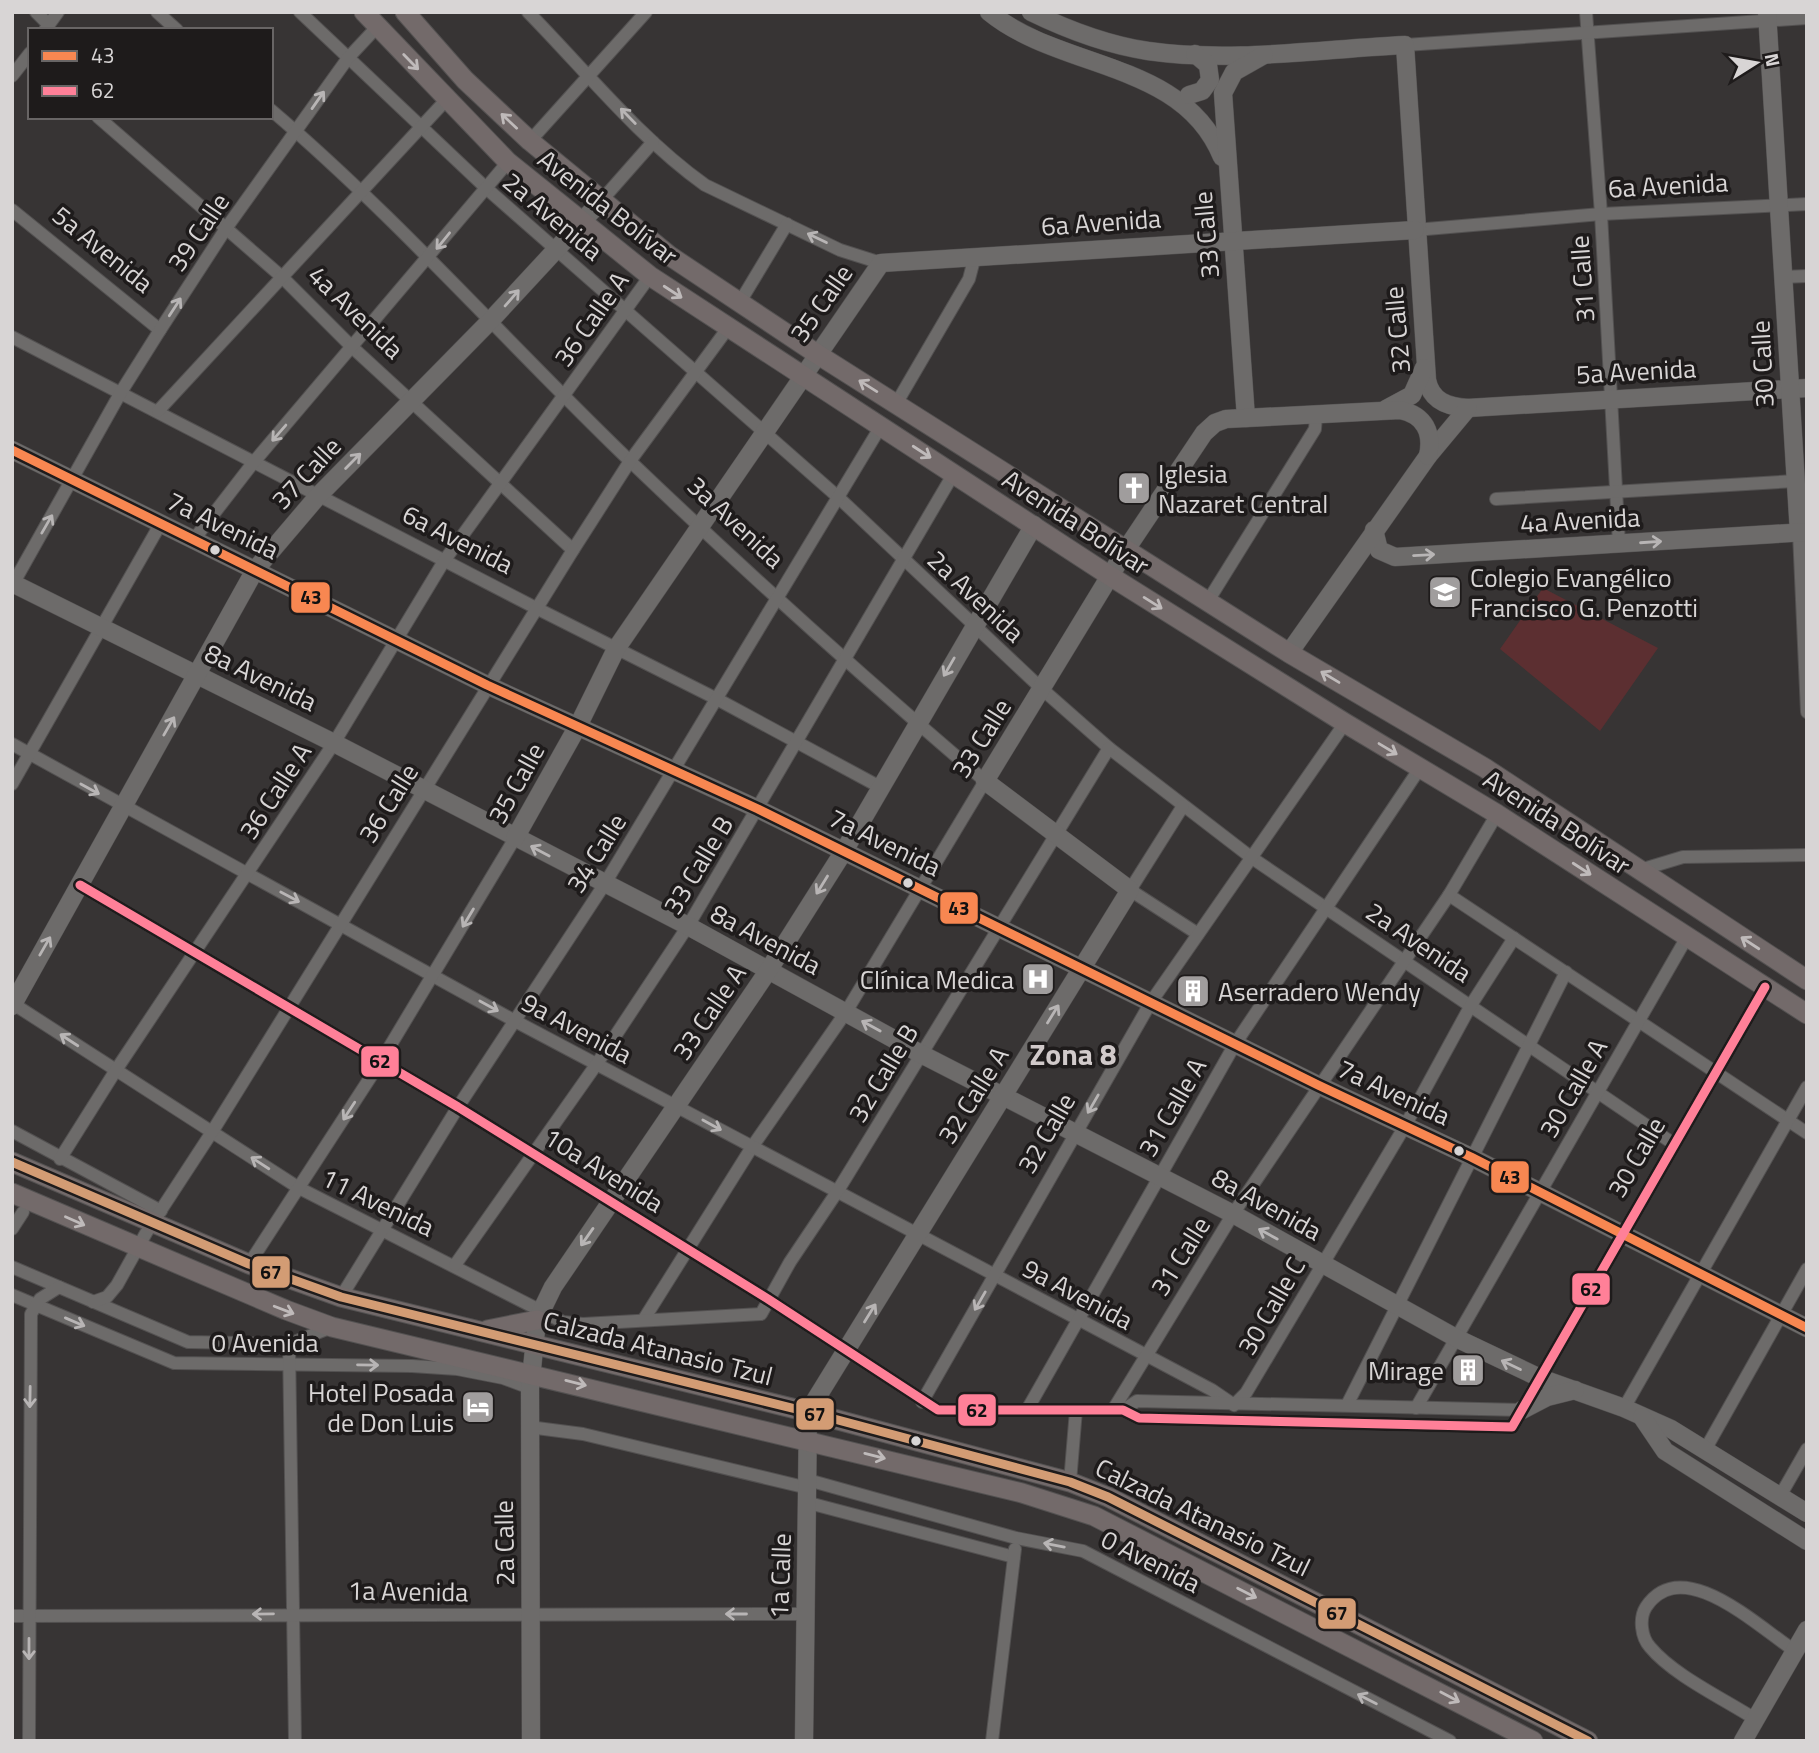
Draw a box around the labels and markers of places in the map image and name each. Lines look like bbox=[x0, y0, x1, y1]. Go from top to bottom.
place label: Iglesia Nazaret Central bbox=[1158, 454, 1328, 523]
church icon: Iglesia Nazaret Central bbox=[1115, 469, 1153, 507]
unlabelled marker bbox=[208, 543, 222, 557]
place label: Colegio Evangélico Francisco G. Penzotti bbox=[1470, 558, 1698, 627]
school or university icon: Colegio Evangélico Francisco G. Penzotti bbox=[1426, 573, 1464, 611]
unlabelled marker bbox=[901, 876, 915, 890]
place label: Clínica Medica bbox=[860, 960, 1014, 999]
hospital icon: Clínica Medica bbox=[1019, 960, 1057, 998]
building icon: Aserradero Wendy bbox=[1174, 972, 1212, 1010]
place label: Aserradero Wendy bbox=[1218, 972, 1421, 1011]
unlabelled marker bbox=[1452, 1144, 1466, 1158]
place label: Mirage bbox=[1368, 1351, 1444, 1390]
building icon: Mirage bbox=[1449, 1351, 1487, 1389]
place label: Hotel Posada de Don Luis bbox=[308, 1373, 454, 1442]
hotel icon: Hotel Posada de Don Luis bbox=[459, 1388, 497, 1426]
unlabelled marker bbox=[909, 1434, 923, 1448]

